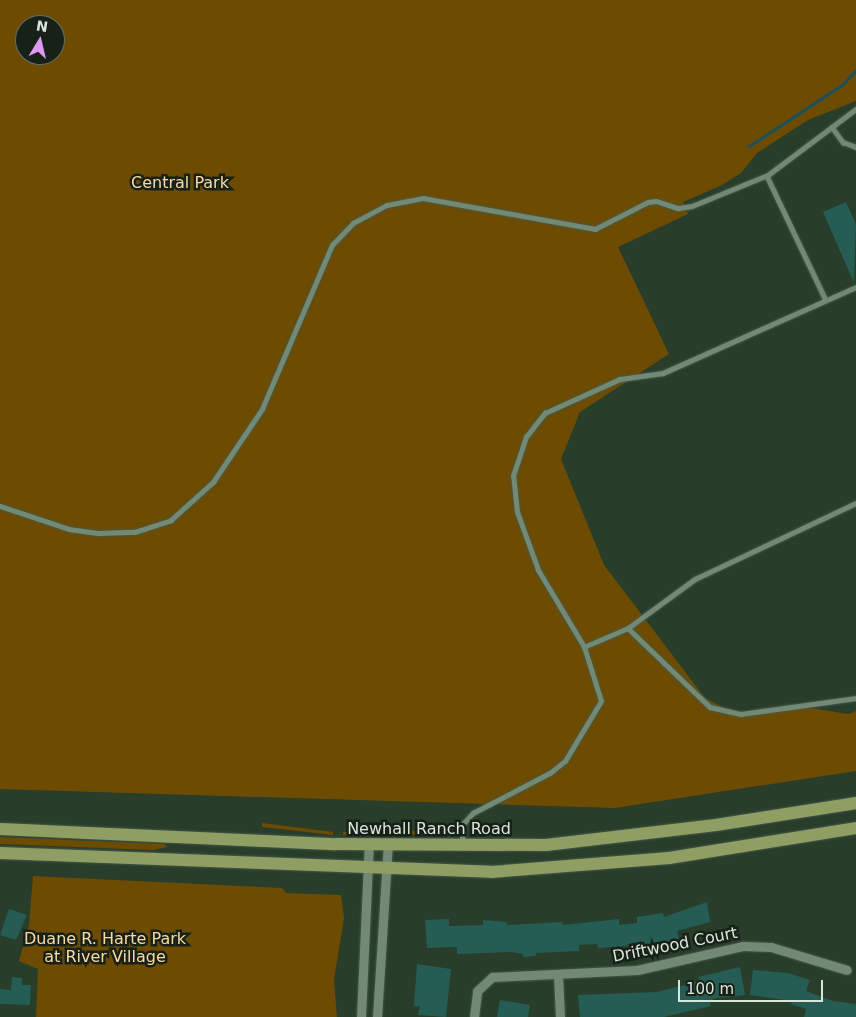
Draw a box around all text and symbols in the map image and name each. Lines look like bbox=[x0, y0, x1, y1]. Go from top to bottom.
north arrow bbox=[15, 15, 65, 65]
text: N bbox=[35, 17, 49, 35]
park label: Central Park bbox=[131, 173, 229, 193]
street label: Newhall Ranch Road bbox=[347, 819, 511, 839]
street label: Driftwood Court bbox=[611, 923, 739, 967]
park label: Duane R. Harte Park at River Village bbox=[24, 929, 186, 967]
scale bar bbox=[681, 970, 826, 1002]
text: 100 m bbox=[686, 980, 734, 998]

